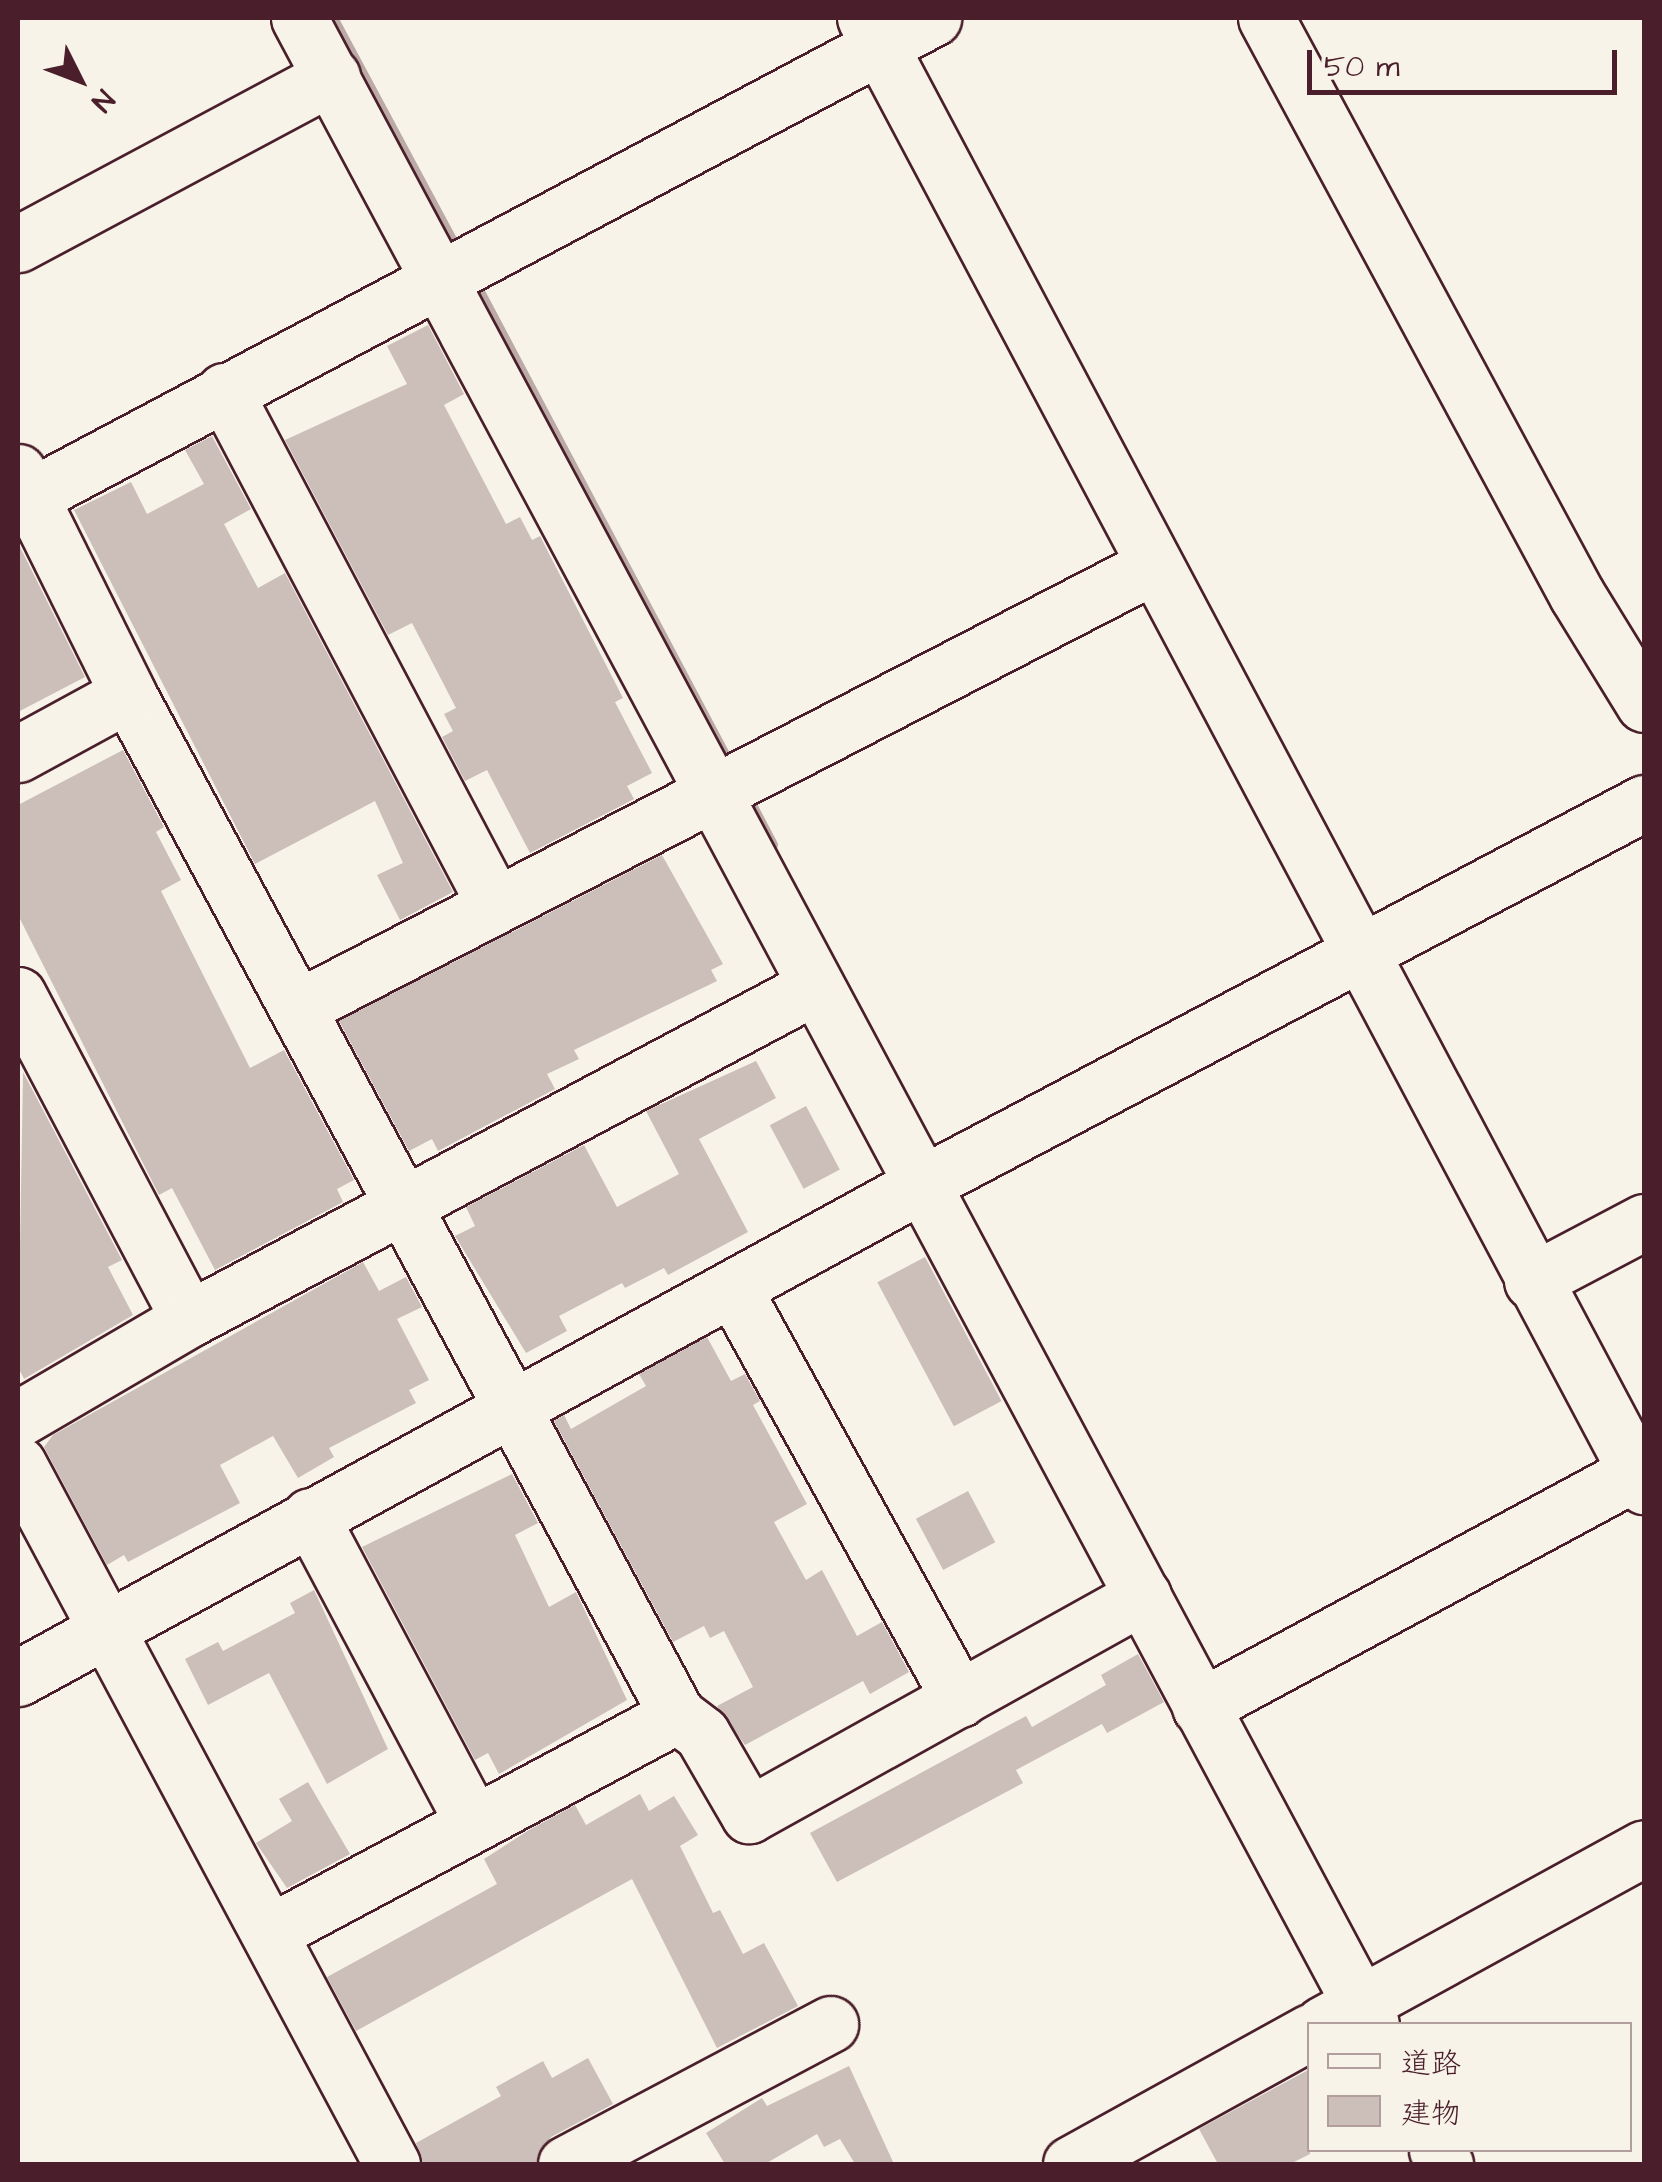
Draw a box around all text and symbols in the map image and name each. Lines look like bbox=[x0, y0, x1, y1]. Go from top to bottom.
north arrow bbox=[30, 30, 130, 130]
scale bar bbox=[1312, 30, 1622, 92]
text: 50 m bbox=[1324, 46, 1400, 88]
text: N bbox=[82, 81, 123, 120]
legend bbox=[1307, 2022, 1632, 2152]
text: 道路 bbox=[1401, 2043, 1461, 2085]
text: 建物 bbox=[1401, 2093, 1461, 2135]

